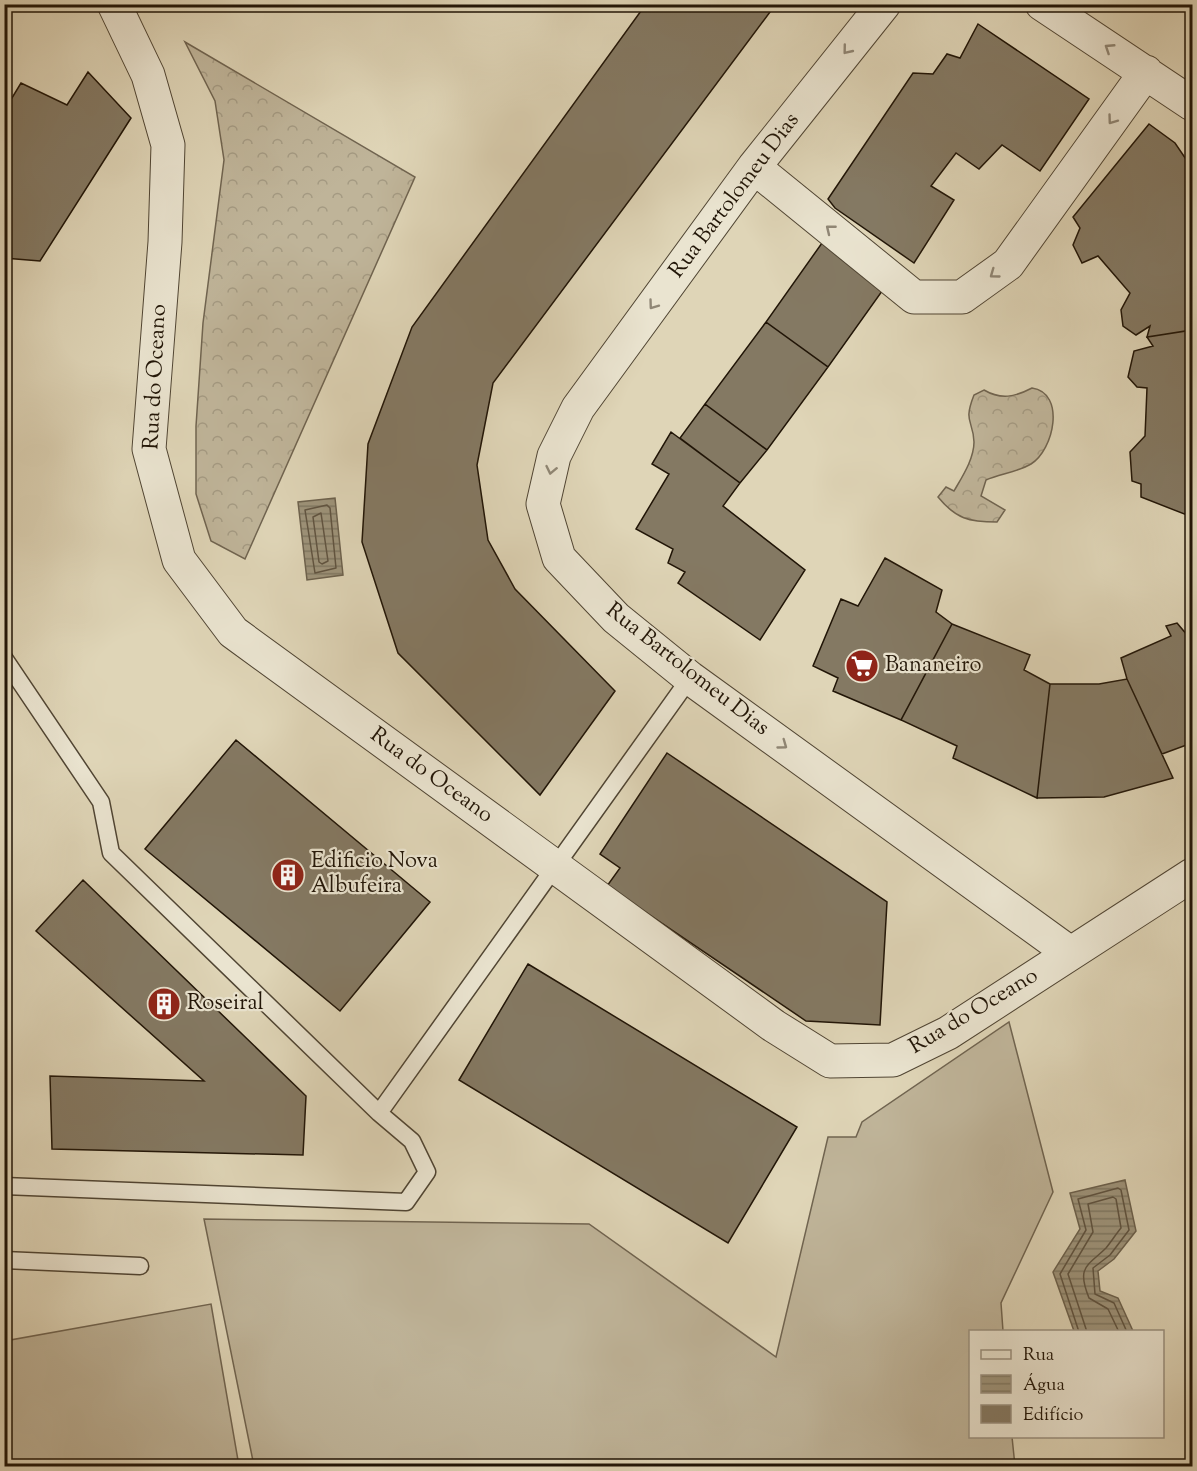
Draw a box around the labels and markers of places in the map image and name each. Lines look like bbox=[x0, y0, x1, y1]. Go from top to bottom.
supermarket icon: Bananeiro bbox=[844, 648, 880, 684]
place label: Bananeiro bbox=[885, 650, 982, 682]
place label: Edificio Nova Albufeira bbox=[311, 846, 438, 903]
building icon: Edificio Nova Albufeira bbox=[270, 857, 306, 893]
building icon: Roseiral bbox=[146, 986, 182, 1022]
place label: Roseiral bbox=[187, 988, 264, 1020]

